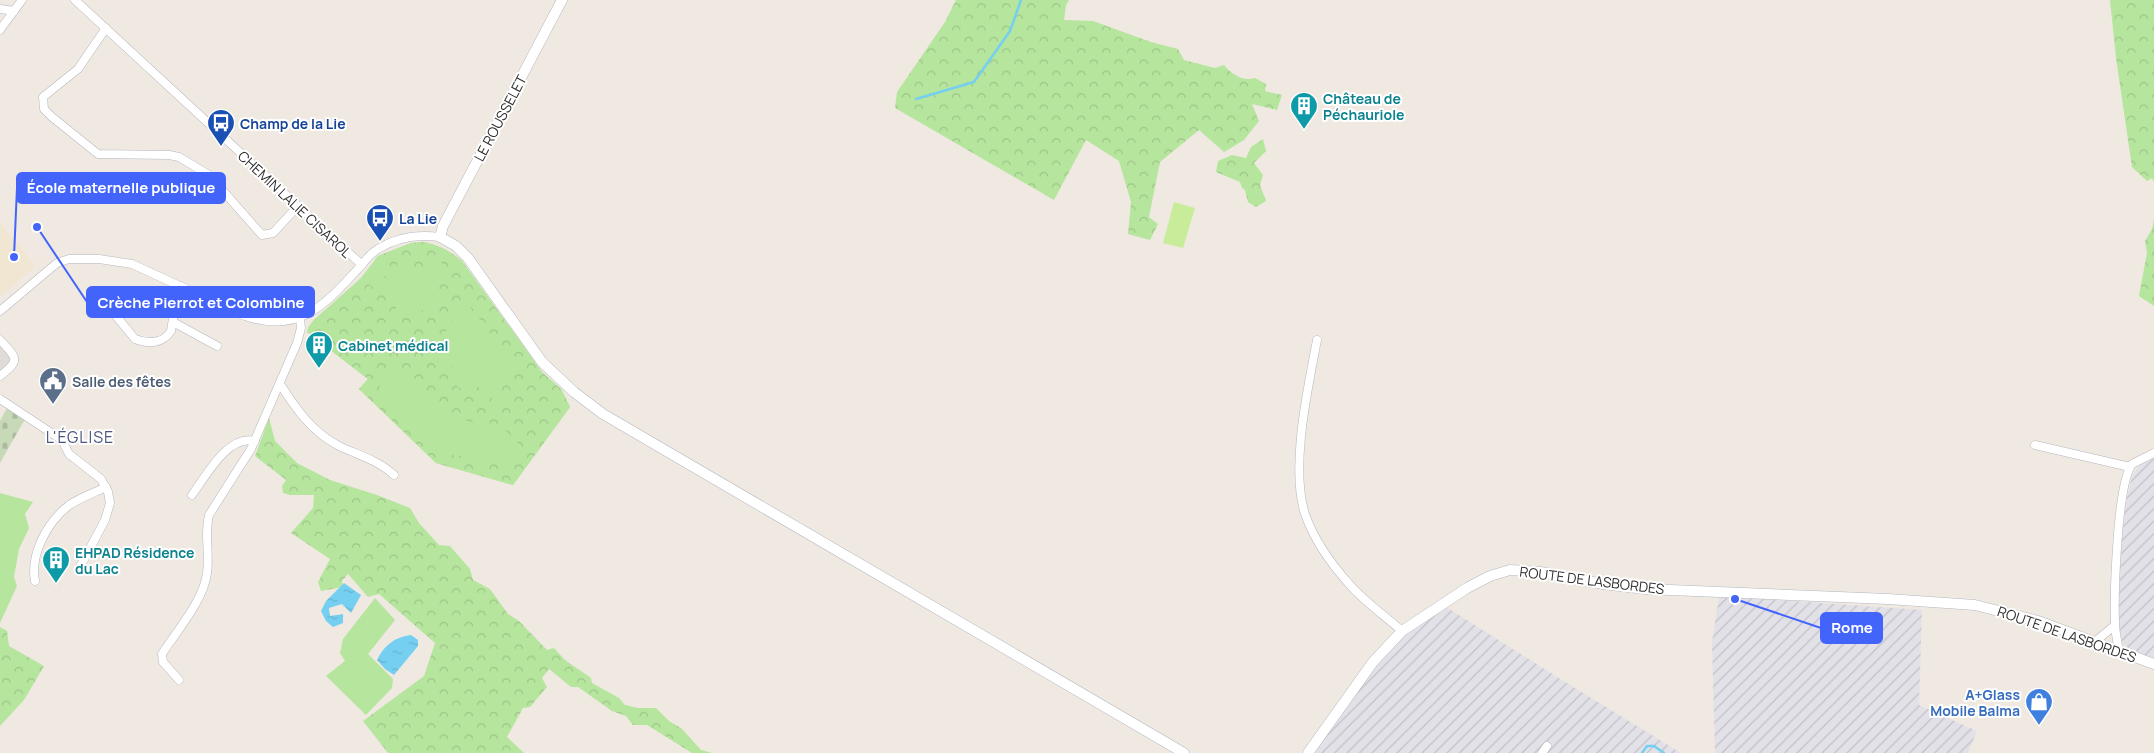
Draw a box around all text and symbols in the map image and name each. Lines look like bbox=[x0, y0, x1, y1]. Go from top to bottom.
street label: LE ROUSSELET bbox=[469, 71, 531, 165]
place label: Château de Péchauriole bbox=[1323, 89, 1405, 124]
building icon: Château de Péchauriole bbox=[1289, 91, 1319, 130]
bus stop icon: Champ de la Lie bbox=[206, 108, 236, 147]
place label: Champ de la Lie bbox=[240, 114, 346, 133]
street label: CHEMIN LALIE CISAROL bbox=[234, 146, 356, 262]
callout: École maternelle publique bbox=[17, 173, 225, 203]
text: École maternelle publique bbox=[27, 177, 215, 198]
bus stop icon: La Lie bbox=[365, 203, 395, 242]
place label: La Lie bbox=[399, 209, 437, 228]
callout: Crèche Pierrot et Colombine bbox=[87, 287, 314, 317]
text: Crèche Pierrot et Colombine bbox=[97, 292, 305, 313]
building icon: Cabinet médical bbox=[304, 330, 334, 369]
place label: Cabinet médical bbox=[338, 336, 448, 355]
public building icon: Salle des fêtes bbox=[38, 366, 68, 405]
place label: Salle des fêtes bbox=[72, 372, 172, 391]
district label: L'ÉGLISE bbox=[46, 426, 114, 448]
place label: EHPAD Résidence du Lac bbox=[75, 543, 194, 578]
building icon: EHPAD Résidence du Lac bbox=[41, 545, 71, 584]
street label: ROUTE DE LASBORDES bbox=[1519, 562, 1666, 598]
street label: ROUTE DE LASBORDES bbox=[1995, 601, 2139, 667]
callout: Rome bbox=[1821, 613, 1882, 643]
text: Rome bbox=[1831, 617, 1873, 638]
place label: A+Glass Mobile Balma bbox=[1930, 685, 2020, 720]
shop icon: A+Glass Mobile Balma bbox=[2024, 687, 2054, 726]

